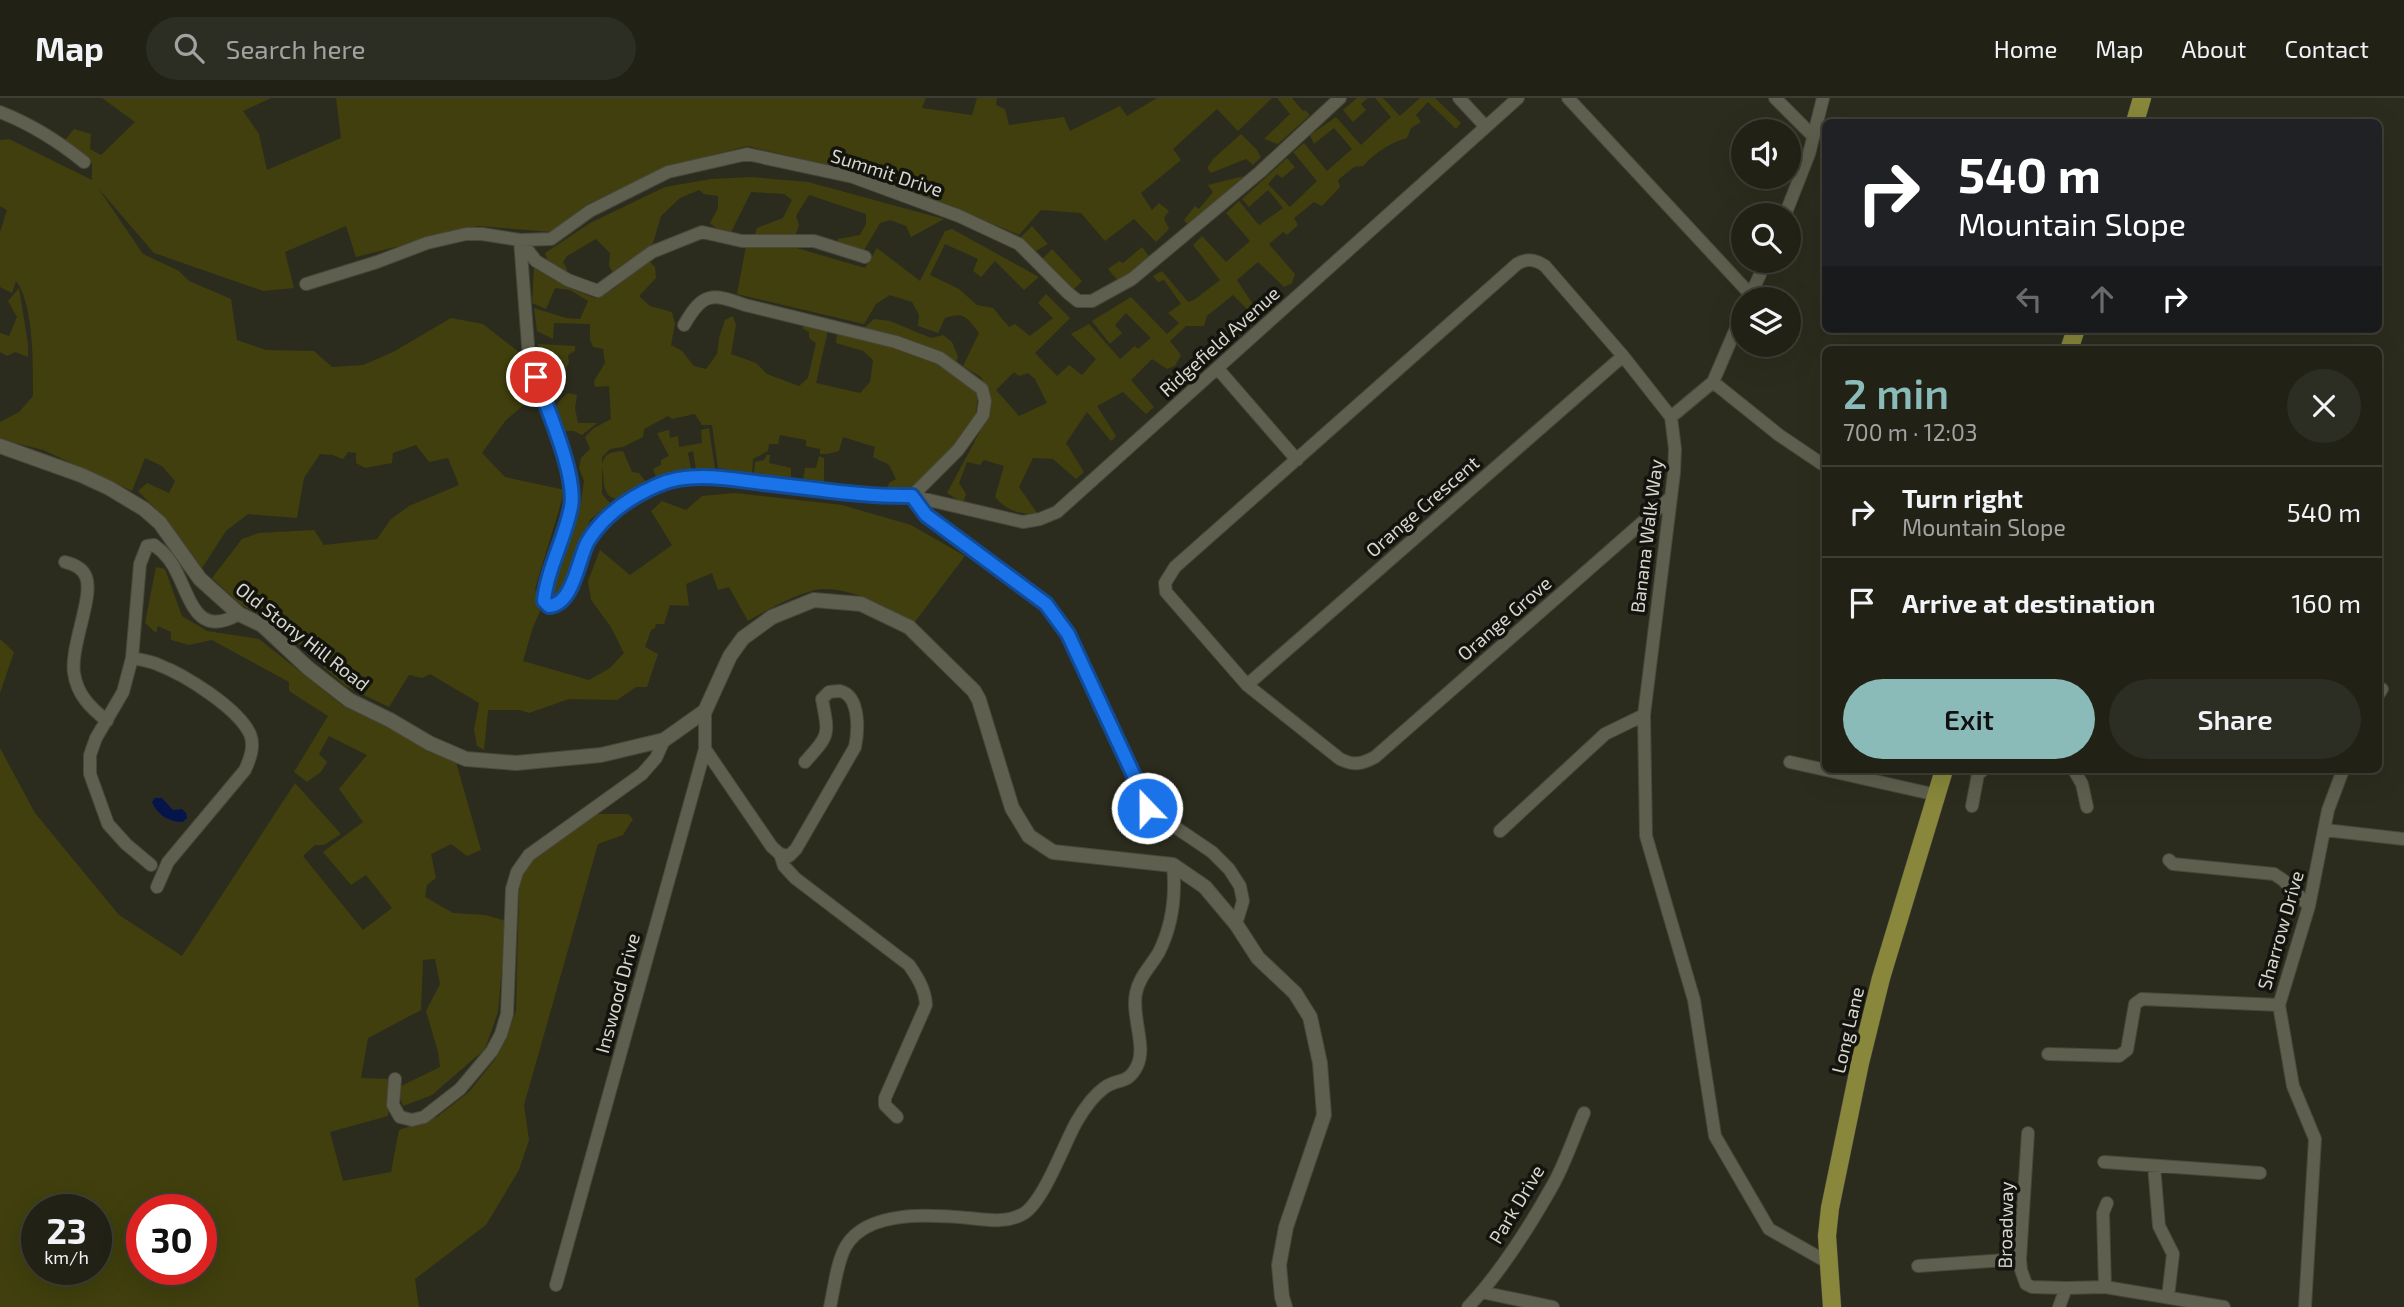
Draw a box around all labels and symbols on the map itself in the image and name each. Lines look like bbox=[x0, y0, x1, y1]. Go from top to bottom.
street label: Summit Drive bbox=[828, 143, 946, 201]
street label: Ridgefield Avenue bbox=[1154, 281, 1284, 401]
pin bbox=[506, 347, 566, 407]
street label: Orange Crescent bbox=[1361, 451, 1483, 561]
street label: Banana Walk Way bbox=[1625, 458, 1667, 614]
street label: Orange Grove bbox=[1452, 571, 1556, 665]
street label: Old Stony Hill Road bbox=[232, 577, 374, 695]
position arrow bbox=[1110, 771, 1184, 845]
street label: Sharrow Drive bbox=[2252, 868, 2308, 992]
street label: Inswood Drive bbox=[590, 931, 644, 1055]
street label: Long Lane bbox=[1826, 985, 1868, 1075]
street label: Park Drive bbox=[1483, 1160, 1549, 1248]
street label: Broadway bbox=[1993, 1181, 2017, 1269]
speed limit sign: 30 bbox=[126, 1194, 217, 1285]

